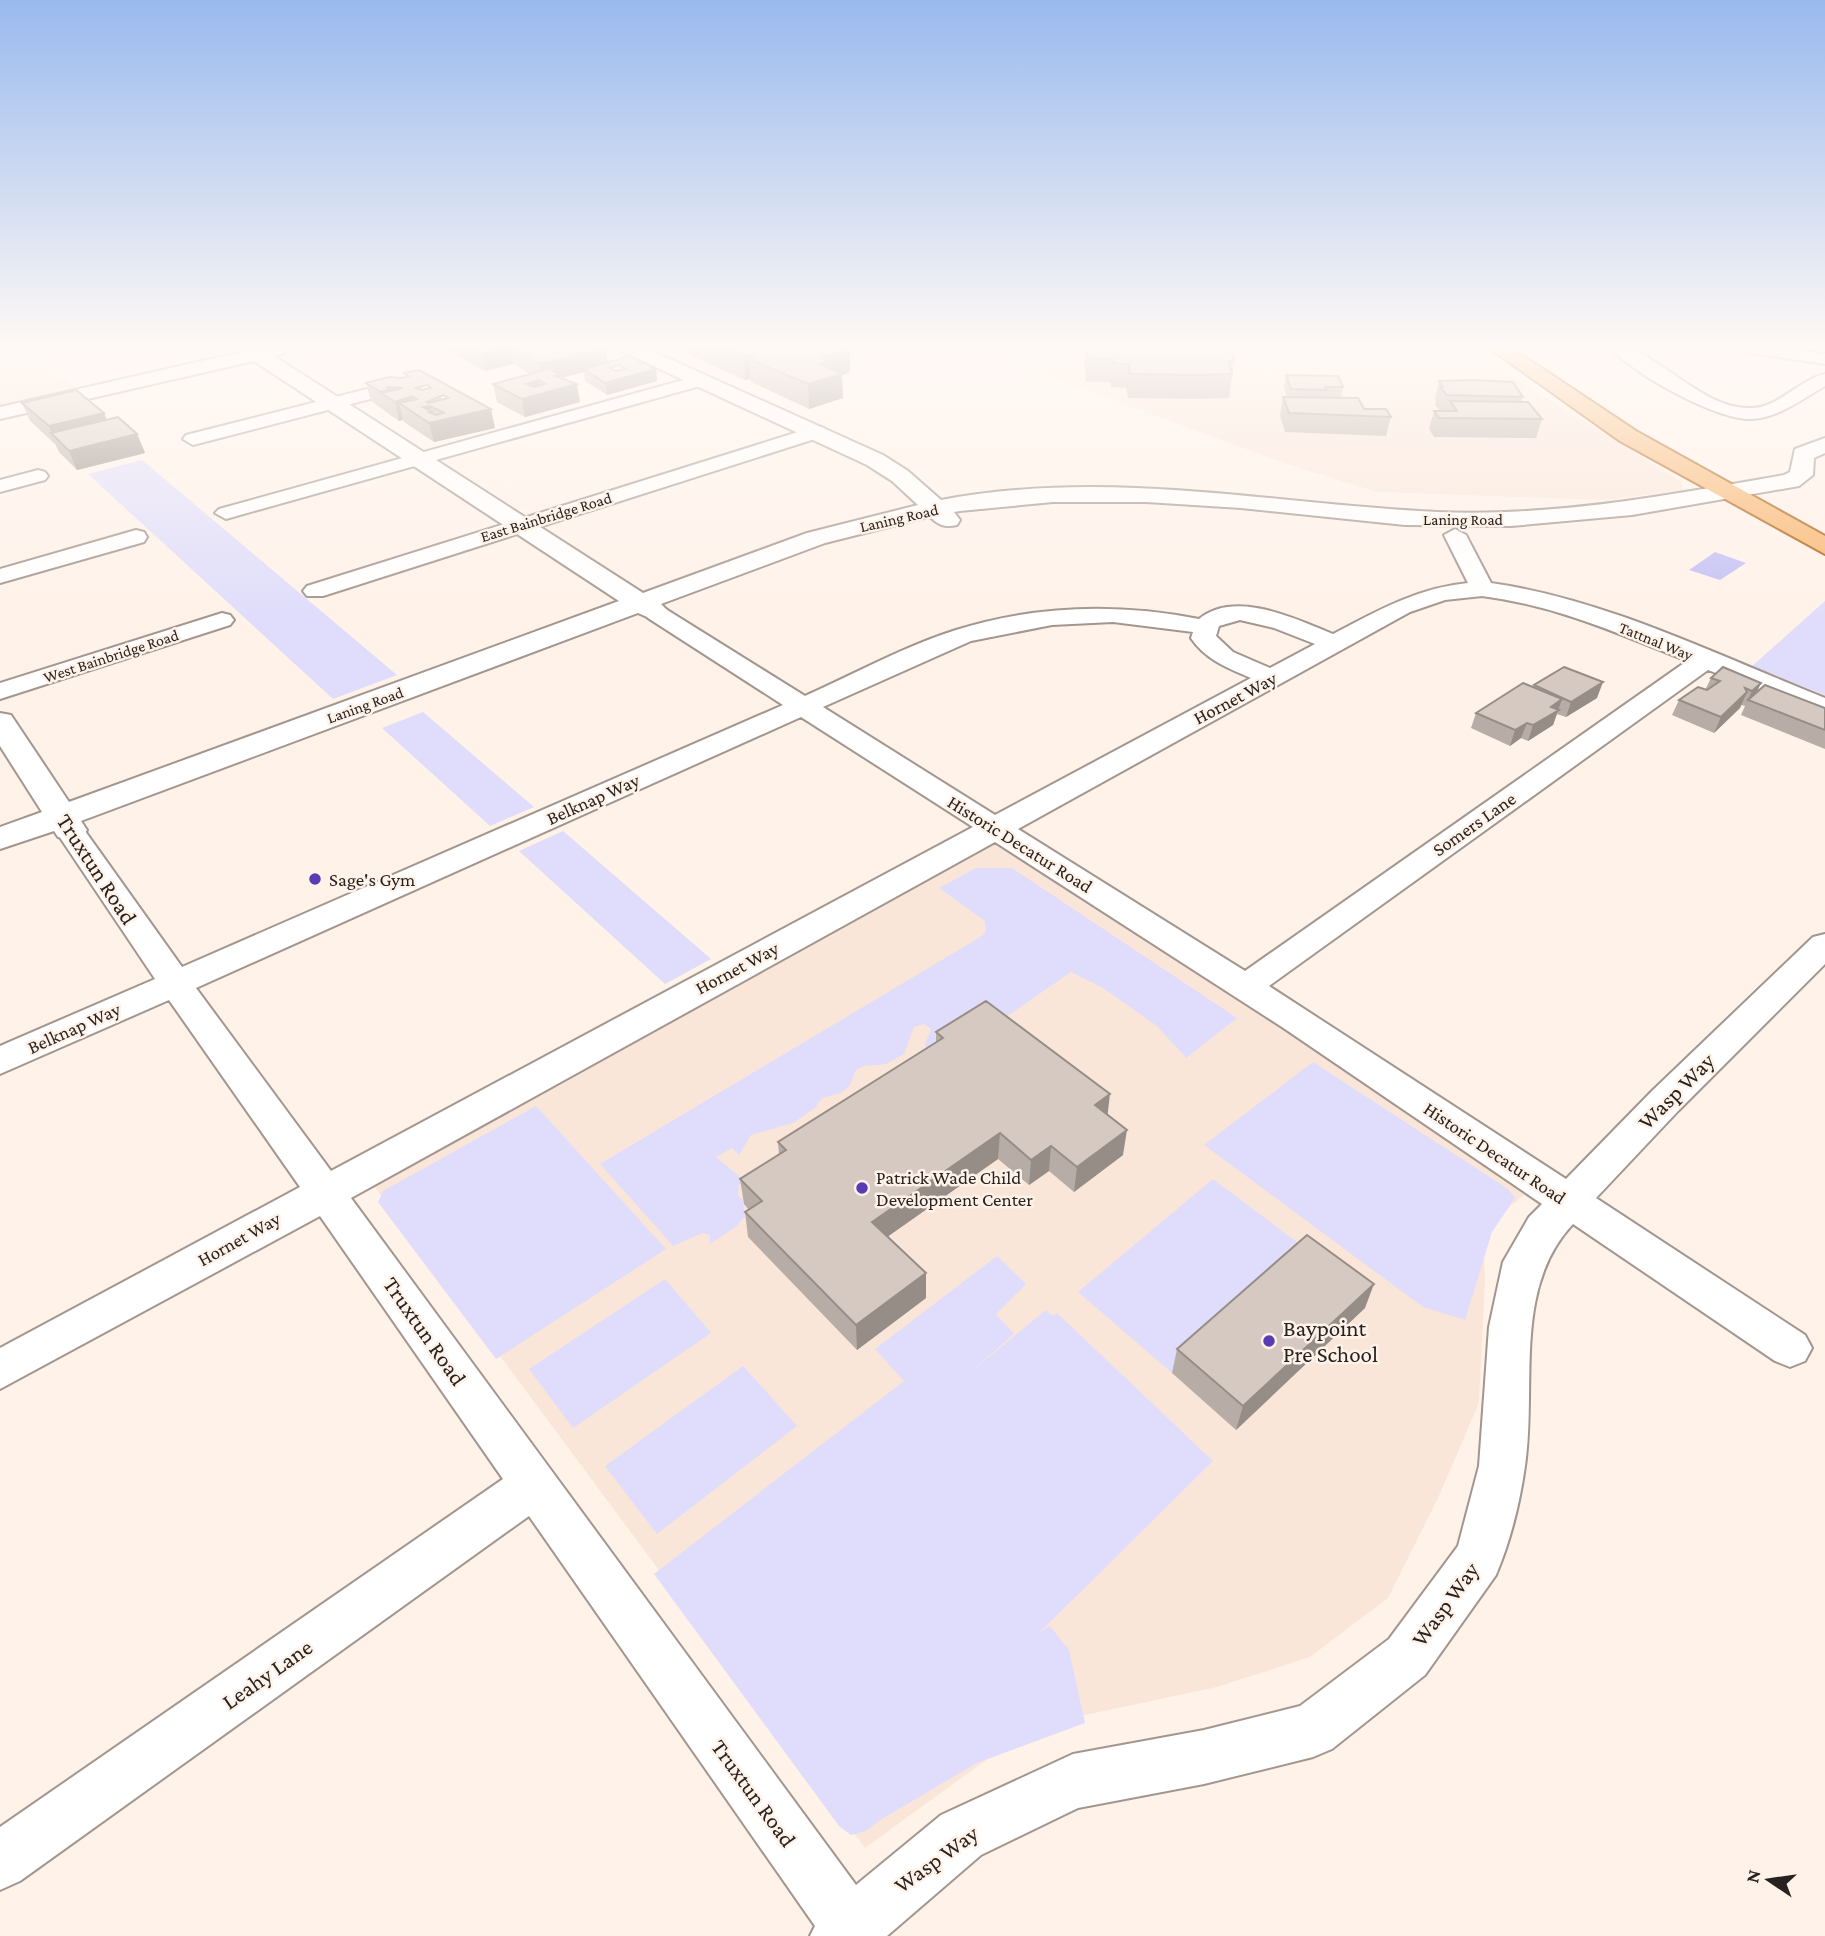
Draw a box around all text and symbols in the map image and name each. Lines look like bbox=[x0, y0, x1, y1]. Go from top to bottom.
street label: East Bainbridge Road bbox=[478, 489, 614, 546]
street label: Laning Road bbox=[858, 501, 941, 536]
street label: Laning Road bbox=[1423, 511, 1504, 529]
street label: Tattnal Way bbox=[1616, 619, 1696, 665]
street label: West Bainbridge Road bbox=[41, 626, 182, 687]
street label: Hornet Way bbox=[1190, 667, 1280, 729]
street label: Laning Road bbox=[325, 683, 406, 728]
street label: Belknap Way bbox=[543, 769, 643, 829]
street label: Somers Lane bbox=[1428, 788, 1520, 860]
street label: Historic Decatur Road bbox=[944, 791, 1096, 897]
street label: Truxtun Road bbox=[52, 809, 142, 929]
place label: Sage's Gym bbox=[329, 869, 415, 890]
marker: Sage's Gym bbox=[307, 871, 323, 887]
street label: Hornet Way bbox=[692, 937, 782, 999]
street label: Belknap Way bbox=[24, 998, 124, 1058]
street label: Wasp Way bbox=[1632, 1047, 1720, 1135]
street label: Historic Decatur Road bbox=[1420, 1098, 1570, 1208]
place label: Patrick Wade Child Development Center bbox=[876, 1167, 1033, 1210]
marker: Patrick Wade Child Development Center bbox=[854, 1180, 870, 1196]
street label: Hornet Way bbox=[194, 1208, 284, 1270]
street label: Truxtun Road bbox=[378, 1272, 472, 1390]
place label: Baypoint Pre School bbox=[1283, 1315, 1378, 1367]
marker: Baypoint Pre School bbox=[1261, 1333, 1277, 1349]
street label: Wasp Way bbox=[1406, 1557, 1484, 1651]
street label: Leahy Lane bbox=[217, 1634, 317, 1714]
street label: Truxtun Road bbox=[706, 1734, 802, 1852]
street label: Wasp Way bbox=[889, 1820, 983, 1898]
north arrow bbox=[1734, 1845, 1804, 1915]
text: N bbox=[1741, 1868, 1765, 1885]

